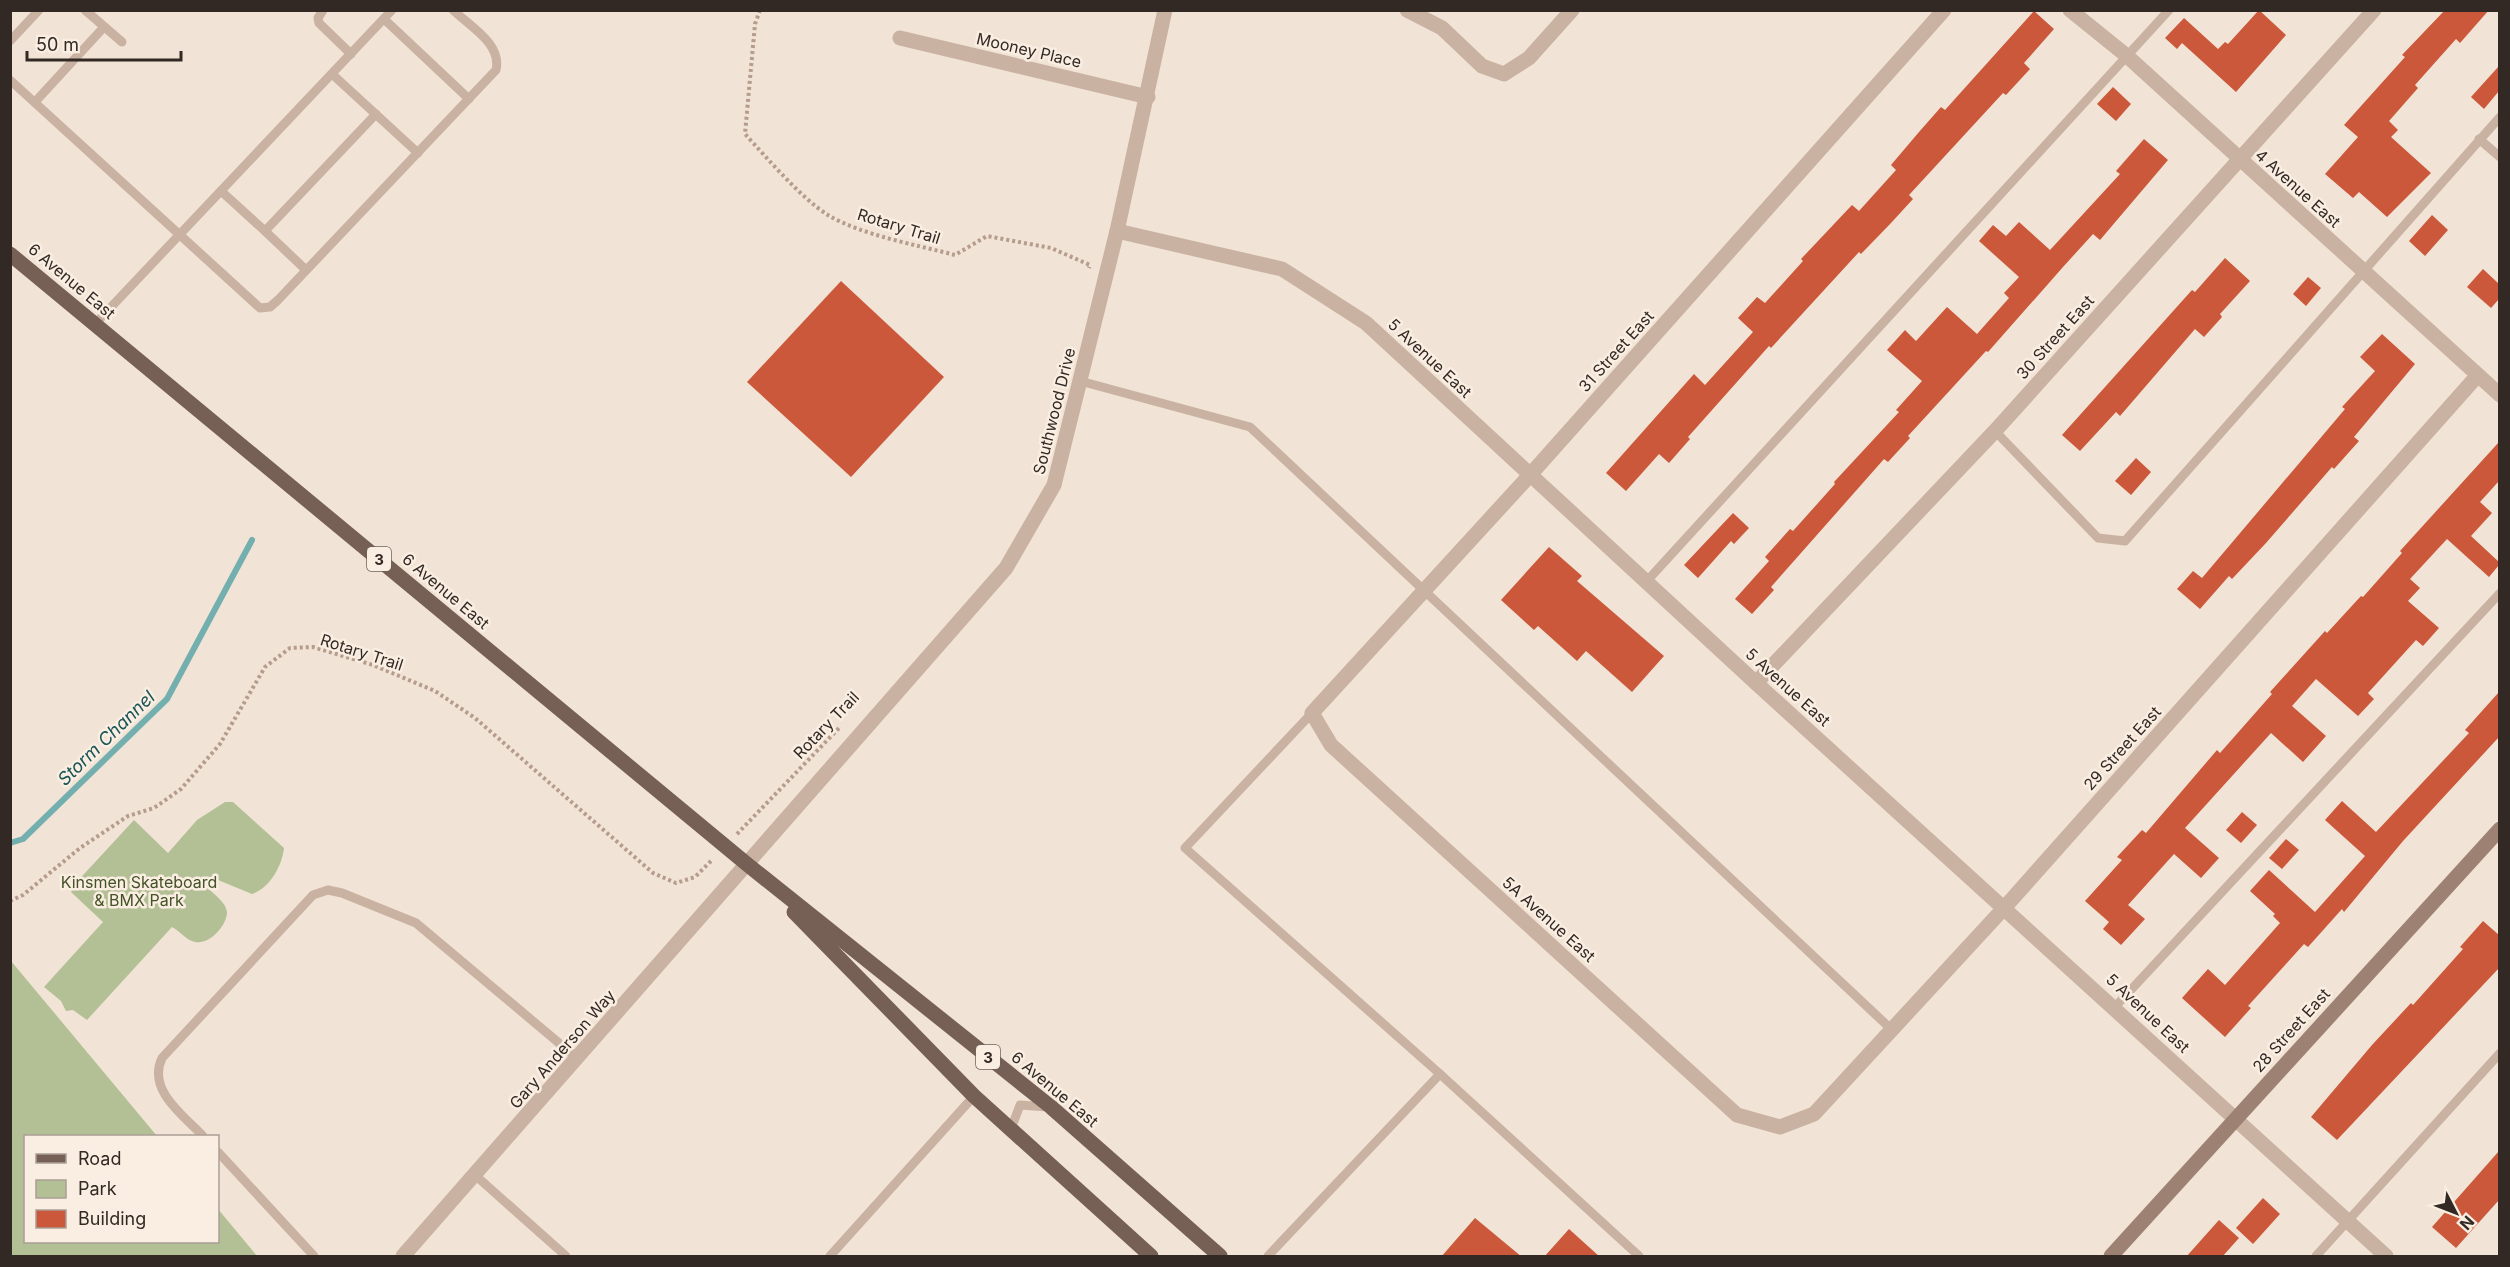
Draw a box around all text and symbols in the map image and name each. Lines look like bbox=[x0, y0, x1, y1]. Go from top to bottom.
scale bar bbox=[27, 24, 182, 62]
street label: Mooney Place bbox=[975, 28, 1083, 72]
text: 50 m bbox=[36, 34, 79, 55]
street label: 4 Avenue East bbox=[2251, 144, 2345, 232]
street label: Rotary Trail bbox=[855, 204, 943, 248]
street label: 6 Avenue East bbox=[24, 239, 120, 323]
street label: 30 Street East bbox=[2012, 291, 2098, 383]
street label: 31 Street East bbox=[1574, 306, 1658, 396]
street label: 5 Avenue East bbox=[1384, 314, 1476, 402]
street label: Southwood Drive bbox=[1029, 346, 1079, 476]
road number: 3 bbox=[367, 547, 391, 571]
street label: 6 Avenue East bbox=[398, 549, 494, 633]
street label: Rotary Trail bbox=[318, 629, 406, 675]
street label: 5 Avenue East bbox=[1741, 644, 1835, 730]
water label: Storm Channel bbox=[53, 686, 159, 790]
street label: Rotary Trail bbox=[789, 687, 863, 763]
street label: 29 Street East bbox=[2079, 702, 2165, 794]
park label: Kinsmen Skateboard & BMX Park bbox=[61, 872, 217, 910]
street label: 5A Avenue East bbox=[1498, 872, 1600, 966]
street label: 5 Avenue East bbox=[2102, 969, 2194, 1057]
street label: 28 Street East bbox=[2248, 984, 2334, 1076]
street label: Gary Anderson Way bbox=[505, 985, 619, 1113]
road number: 3 bbox=[976, 1045, 1000, 1069]
street label: 6 Avenue East bbox=[1007, 1047, 1103, 1131]
legend bbox=[24, 1135, 219, 1243]
text: Road bbox=[78, 1148, 121, 1169]
text: Park bbox=[78, 1178, 117, 1199]
north arrow bbox=[2426, 1183, 2486, 1243]
text: Building bbox=[78, 1208, 146, 1229]
text: N bbox=[2456, 1212, 2479, 1234]

